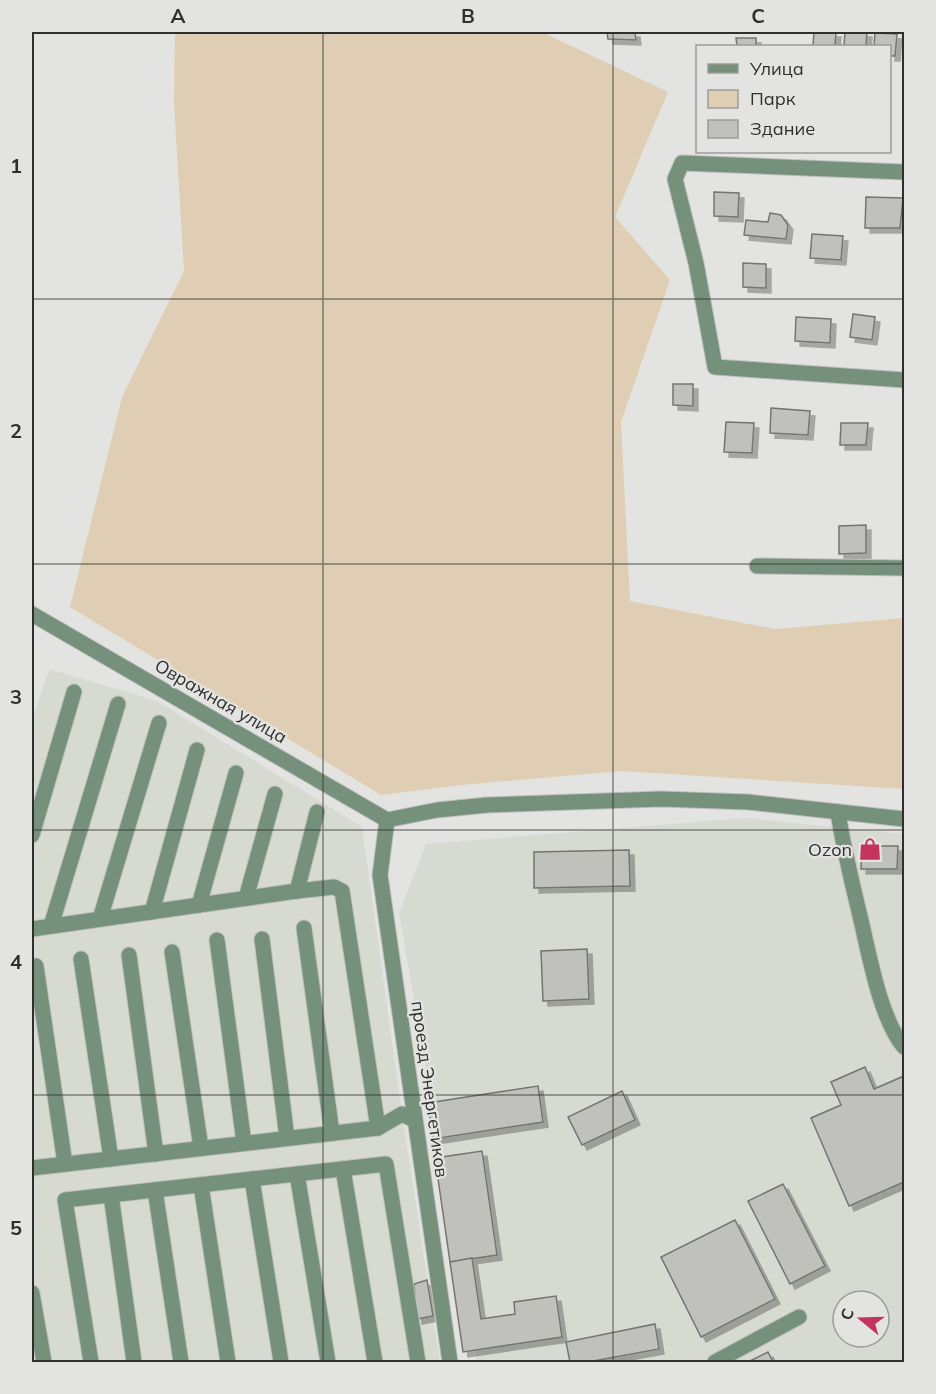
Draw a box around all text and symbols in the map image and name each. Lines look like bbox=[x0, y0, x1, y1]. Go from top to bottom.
text: A bbox=[171, 3, 186, 28]
text: B bbox=[461, 3, 475, 28]
text: C bbox=[751, 3, 765, 28]
legend bbox=[696, 45, 891, 153]
text: Улица bbox=[749, 57, 804, 80]
text: Парк bbox=[750, 87, 796, 110]
text: Здание bbox=[750, 117, 815, 140]
text: 1 bbox=[10, 153, 22, 178]
text: 2 bbox=[10, 418, 22, 443]
street label: Овражная улица bbox=[151, 654, 291, 748]
text: 3 bbox=[10, 684, 22, 709]
shop icon: Ozon bbox=[857, 836, 883, 862]
place label: Ozon bbox=[808, 838, 852, 861]
text: 4 bbox=[10, 949, 22, 974]
street label: проезд Энергетиков bbox=[406, 999, 454, 1179]
text: 5 bbox=[10, 1215, 22, 1240]
north arrow bbox=[831, 1289, 891, 1349]
text: С bbox=[836, 1306, 858, 1323]

